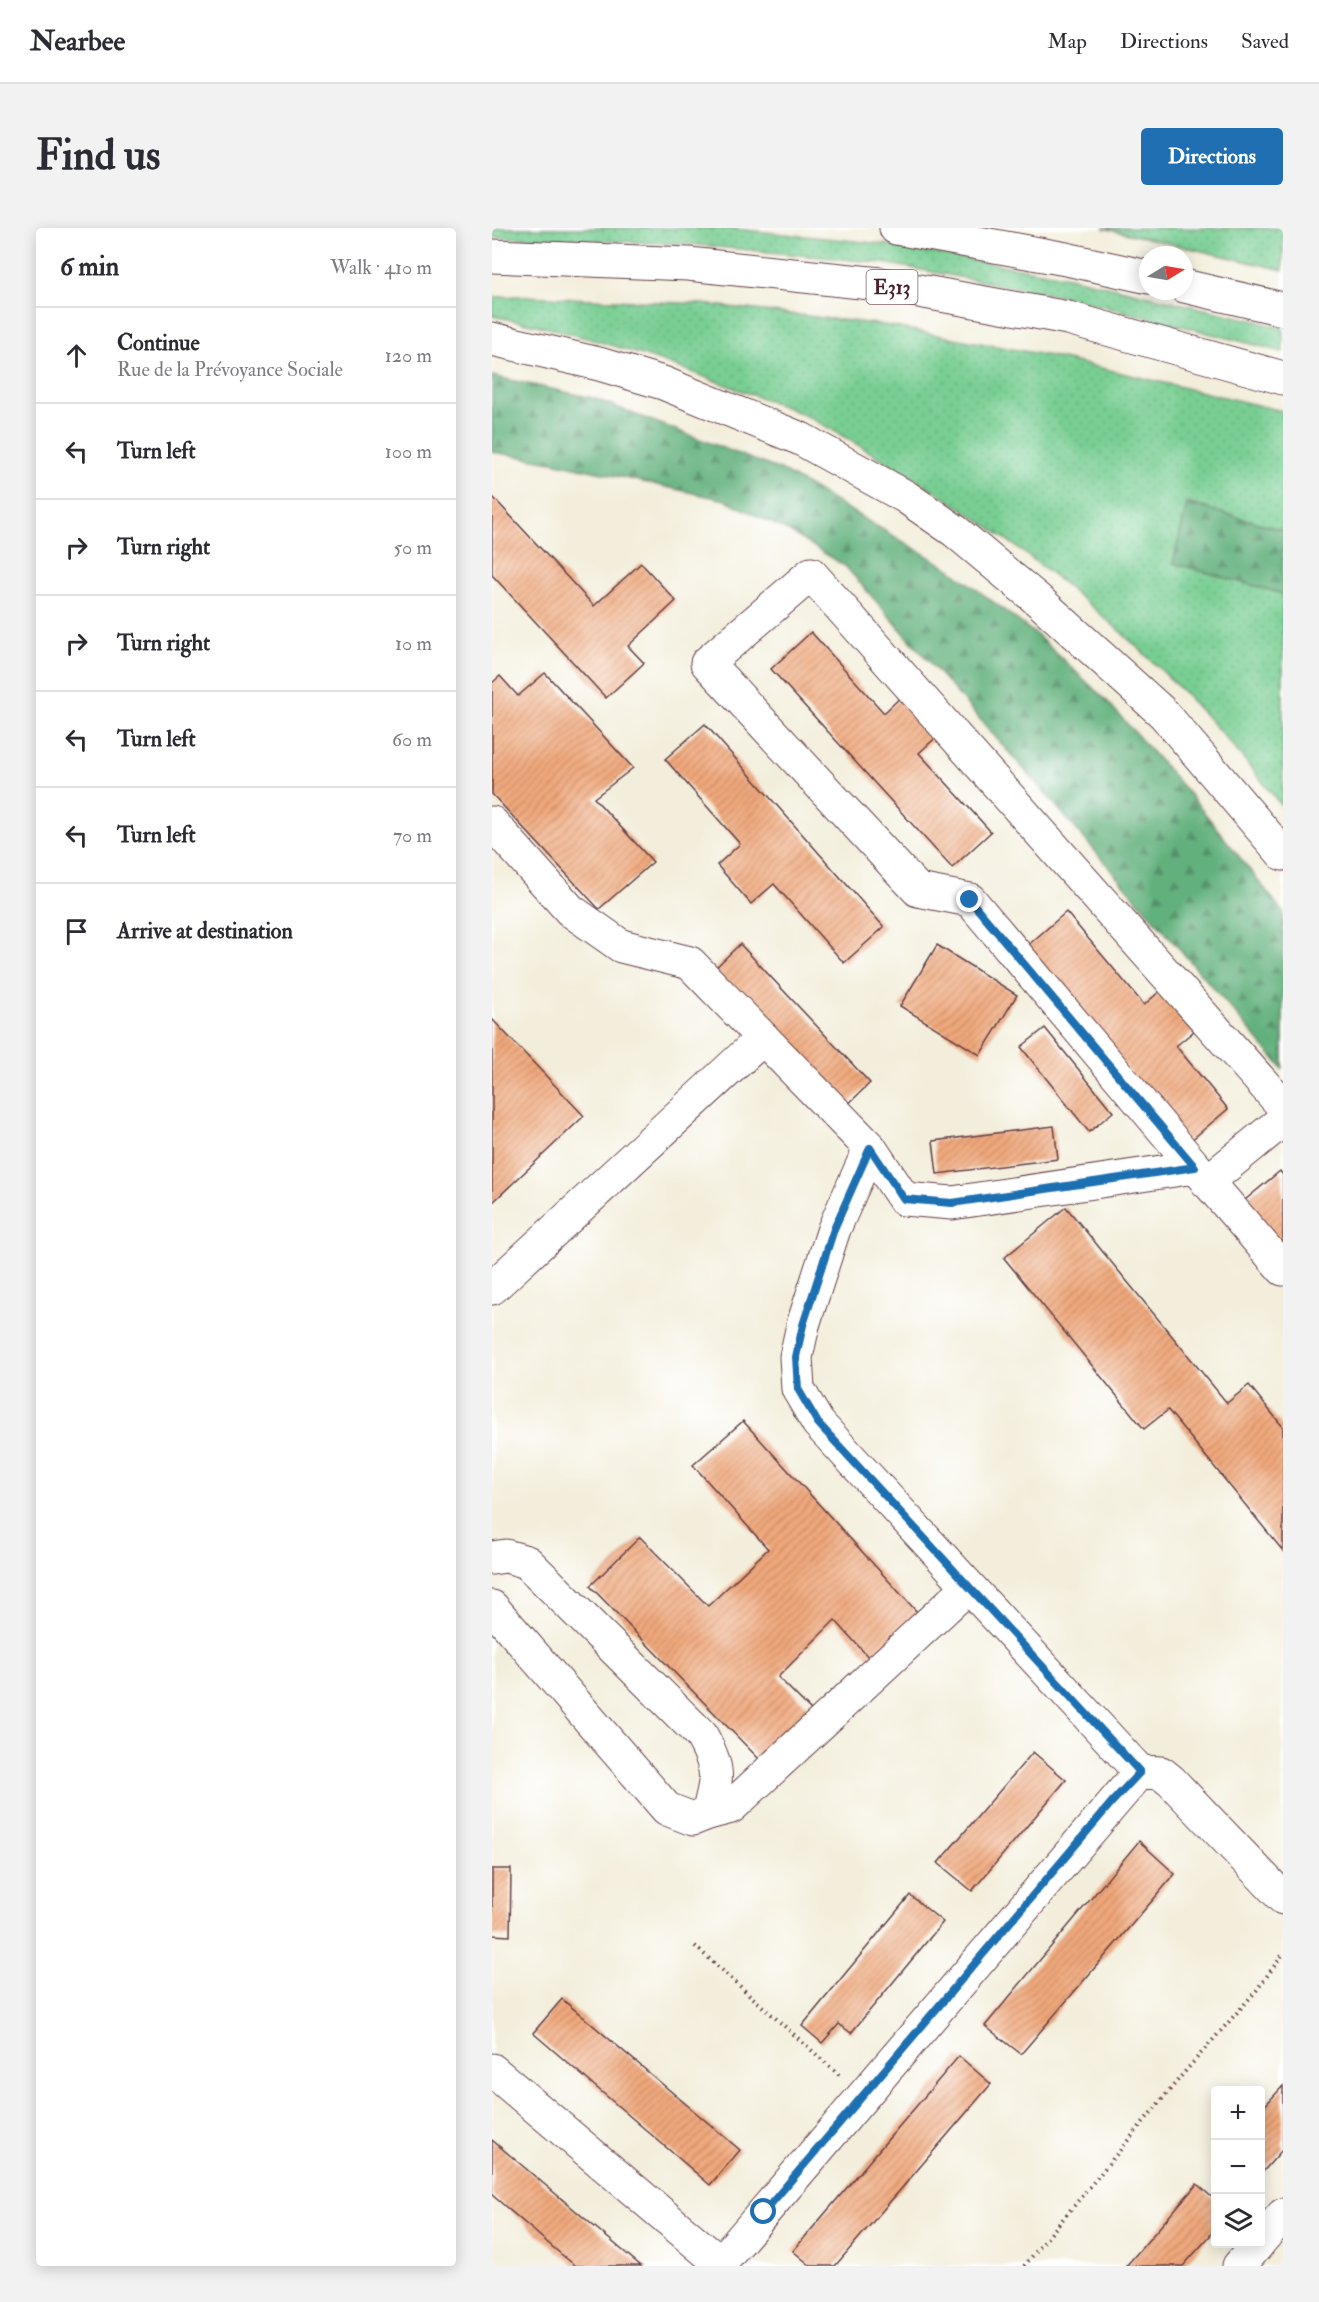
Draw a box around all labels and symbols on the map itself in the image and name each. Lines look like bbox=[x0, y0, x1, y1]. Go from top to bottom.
north arrow bbox=[1139, 246, 1193, 300]
road number: E313 bbox=[866, 270, 918, 304]
route end bbox=[956, 886, 982, 912]
route start bbox=[750, 2198, 776, 2224]

